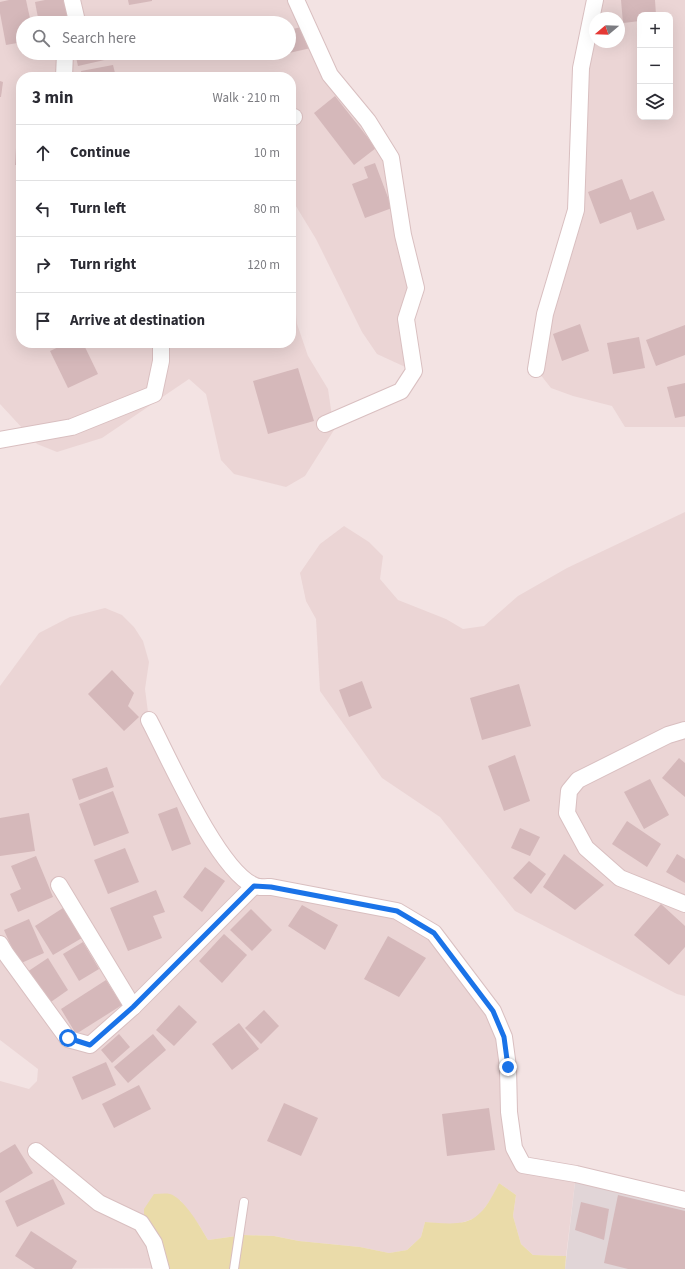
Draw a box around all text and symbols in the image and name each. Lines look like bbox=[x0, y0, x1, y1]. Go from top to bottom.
north arrow bbox=[589, 12, 625, 48]
map controls bbox=[637, 12, 673, 120]
button: + bbox=[637, 12, 673, 48]
search box bbox=[16, 16, 296, 60]
icon: search bbox=[30, 27, 52, 49]
text: Search here bbox=[62, 28, 136, 49]
button: − bbox=[637, 48, 673, 84]
button: layers bbox=[637, 84, 673, 120]
text: 3 min bbox=[32, 86, 73, 110]
text: Walk · 210 m bbox=[212, 89, 280, 107]
icon: ahead bbox=[32, 142, 54, 164]
text: Continue bbox=[70, 142, 130, 163]
text: 10 m bbox=[254, 144, 280, 162]
icon: left bbox=[32, 198, 54, 220]
text: Turn left bbox=[70, 198, 126, 219]
text: 80 m bbox=[254, 200, 280, 218]
icon: right bbox=[32, 254, 54, 276]
text: Turn right bbox=[70, 254, 136, 275]
text: 120 m bbox=[247, 256, 280, 274]
icon: arrive bbox=[32, 310, 54, 332]
text: Arrive at destination bbox=[70, 310, 205, 331]
route start bbox=[59, 1029, 77, 1047]
route end bbox=[499, 1058, 517, 1076]

